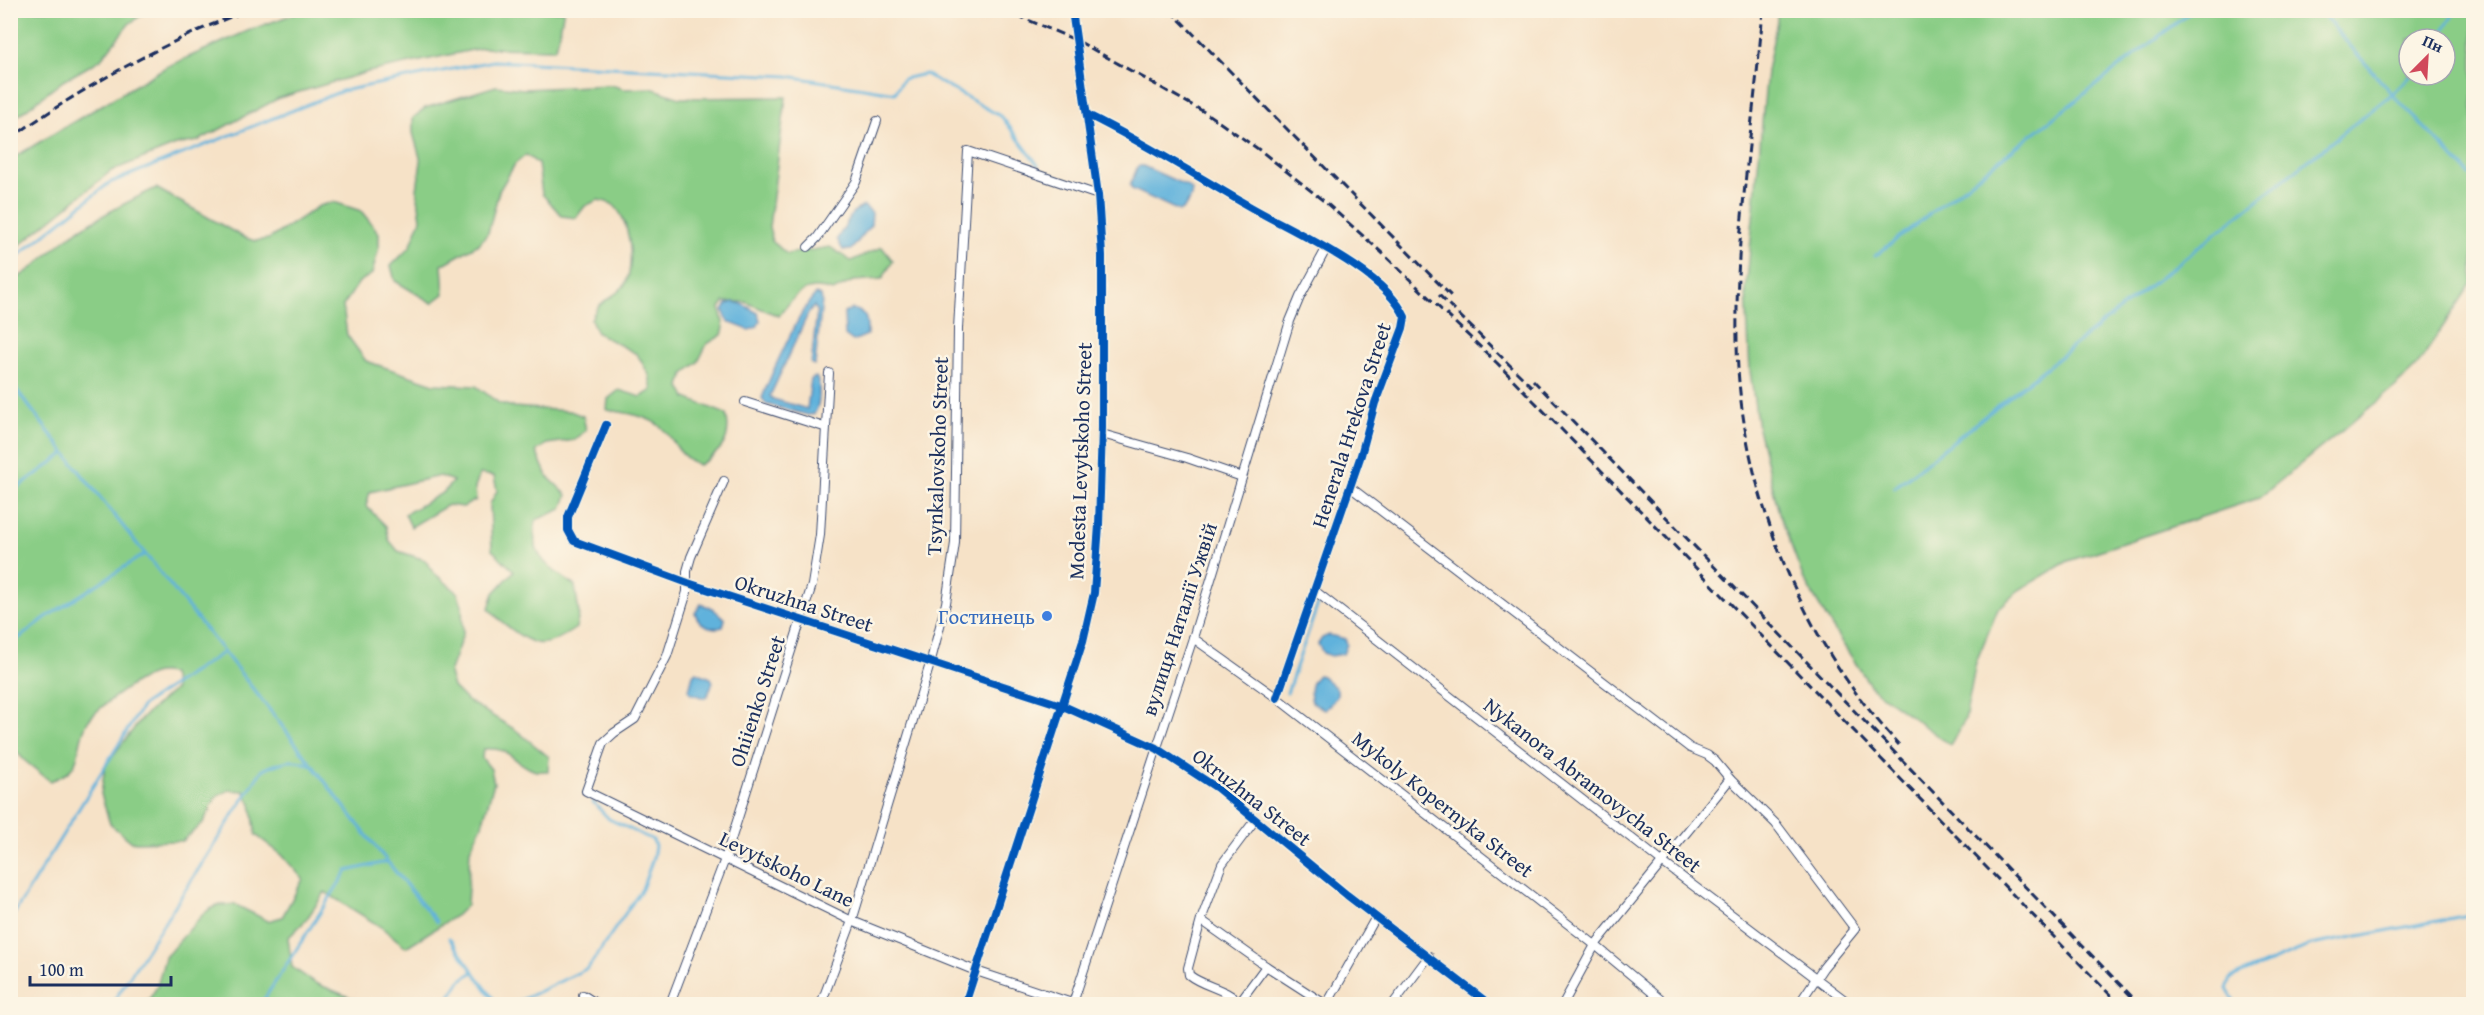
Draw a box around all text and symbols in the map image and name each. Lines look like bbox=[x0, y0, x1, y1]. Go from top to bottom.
north arrow bbox=[2397, 27, 2457, 87]
text: Пн bbox=[2419, 28, 2448, 59]
street label: Henerala Hrekova Street bbox=[1303, 318, 1399, 532]
street label: Modesta Levytskoho Street bbox=[1060, 341, 1100, 580]
street label: Tsynkalovskoho Street bbox=[918, 355, 956, 556]
street label: вулиця Наталії Ужвій bbox=[1133, 518, 1225, 720]
street label: Okruzhna Street bbox=[731, 566, 878, 640]
place label: Гостинець bbox=[938, 601, 1035, 632]
marker: Гостинець bbox=[1040, 609, 1054, 623]
street label: Ohiienko Street bbox=[721, 631, 793, 771]
street label: Nykanora Abramovycha Street bbox=[1477, 690, 1709, 880]
street label: Mykoly Kopernyka Street bbox=[1346, 723, 1541, 885]
street label: Okruzhna Street bbox=[1186, 740, 1319, 854]
street label: Levytskoho Lane bbox=[714, 823, 860, 915]
scale bar bbox=[30, 949, 171, 987]
text: 100 m bbox=[39, 956, 84, 983]

